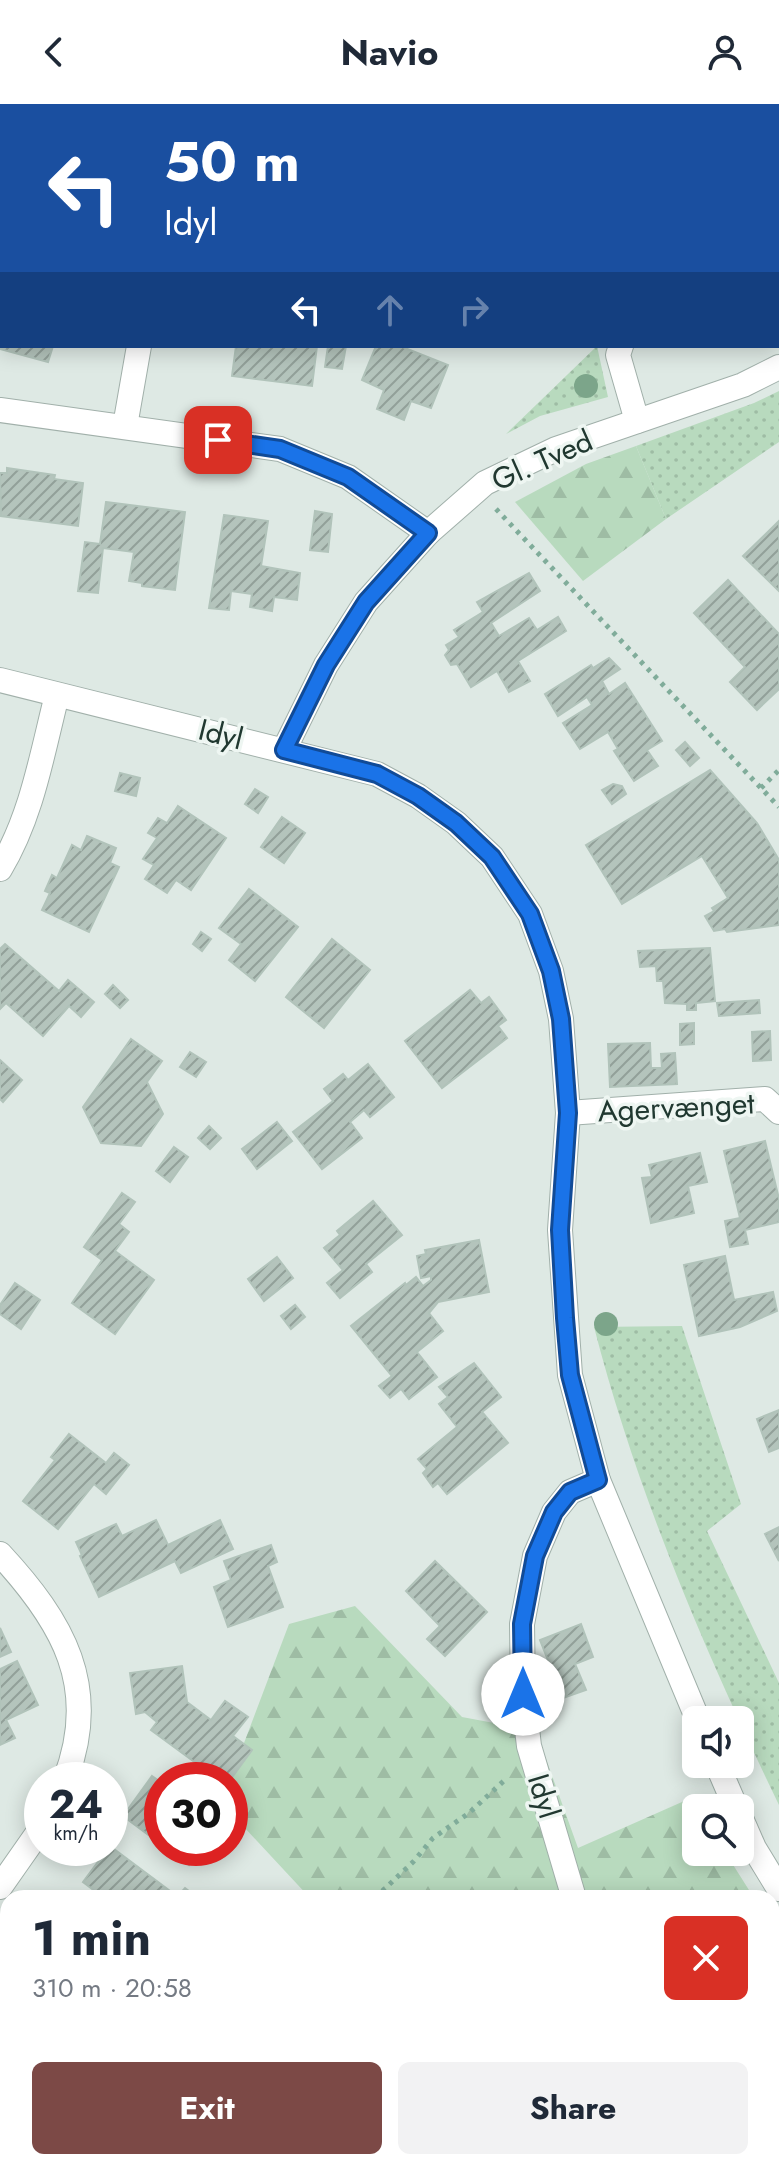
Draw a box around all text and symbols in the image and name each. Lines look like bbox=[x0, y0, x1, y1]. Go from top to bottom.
text: Navio bbox=[341, 26, 438, 78]
icon: back bbox=[32, 30, 76, 74]
icon: person bbox=[703, 30, 747, 74]
text: 50 m bbox=[164, 121, 300, 202]
icon: left bbox=[32, 136, 136, 240]
text: Idyl bbox=[164, 196, 217, 248]
icon: left bbox=[284, 288, 328, 332]
icon: ahead bbox=[368, 288, 412, 332]
icon: right bbox=[452, 288, 496, 332]
pin bbox=[184, 406, 252, 474]
icon: arrive bbox=[196, 418, 240, 462]
street label: Gl. Tved bbox=[485, 419, 599, 501]
street label: Idyl bbox=[194, 708, 248, 760]
street label: Agervænget bbox=[596, 1081, 756, 1133]
position arrow bbox=[481, 1652, 565, 1736]
map controls bbox=[682, 1706, 754, 1866]
button: sound bbox=[682, 1706, 754, 1778]
speed limit sign: 30 bbox=[144, 1762, 248, 1866]
street label: Idyl bbox=[517, 1768, 571, 1824]
text: 24 bbox=[49, 1775, 103, 1833]
button: search bbox=[682, 1794, 754, 1866]
text: km/h bbox=[53, 1819, 99, 1848]
text: 1 min bbox=[32, 1904, 151, 1973]
button: close bbox=[664, 1916, 748, 2000]
text: 310 m · 20:58 bbox=[32, 1969, 192, 2007]
button: Exit bbox=[32, 2062, 382, 2154]
button: Share bbox=[398, 2062, 748, 2154]

